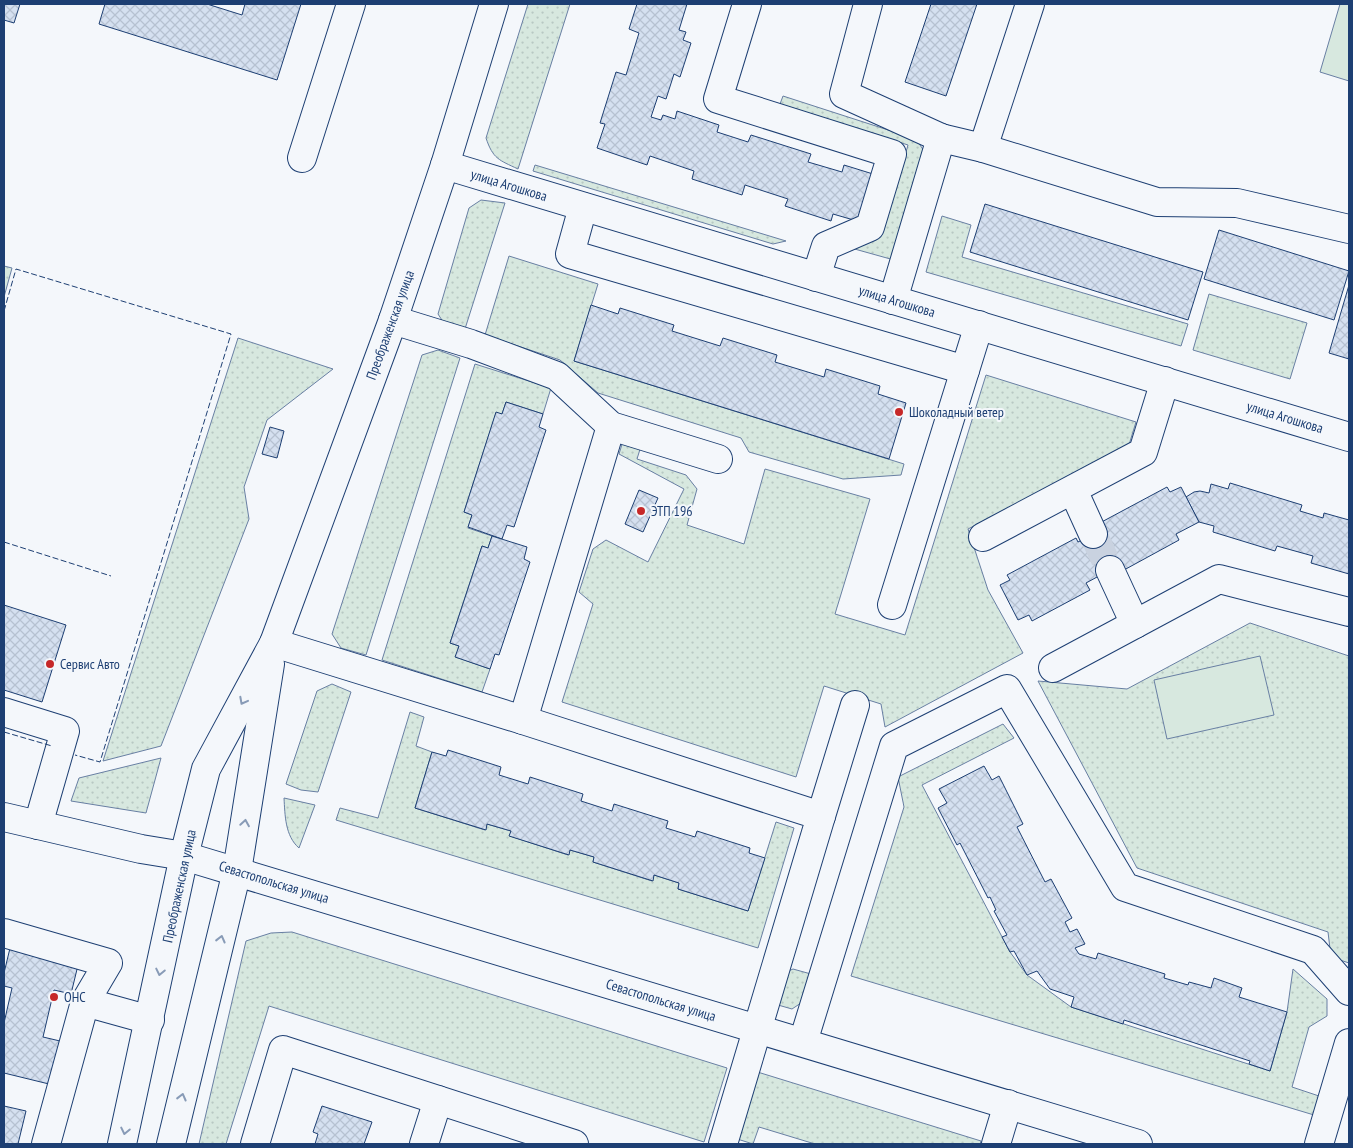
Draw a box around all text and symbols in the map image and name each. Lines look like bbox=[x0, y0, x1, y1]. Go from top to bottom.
street label: улица Агошкова bbox=[469, 165, 549, 205]
street label: Преображенская улица bbox=[362, 268, 418, 382]
street label: улица Агошкова bbox=[857, 281, 937, 321]
street label: улица Агошкова bbox=[1245, 397, 1325, 437]
place label: Шоколадный ветер bbox=[909, 403, 1004, 421]
marker: Шоколадный ветер bbox=[893, 406, 905, 418]
place label: ЭТП 196 bbox=[651, 502, 692, 520]
marker: ЭТП 196 bbox=[635, 505, 647, 517]
place label: Сервис Авто bbox=[60, 655, 120, 673]
marker: Сервис Авто bbox=[44, 658, 56, 670]
one-way arrow bbox=[239, 696, 249, 705]
one-way arrow bbox=[240, 819, 250, 828]
street label: Преображенская улица bbox=[158, 828, 200, 944]
street label: Севастопольская улица bbox=[217, 857, 331, 907]
one-way arrow bbox=[215, 935, 226, 944]
one-way arrow bbox=[155, 967, 166, 976]
street label: Севастопольская улица bbox=[604, 975, 718, 1025]
place label: ОНС bbox=[64, 988, 86, 1006]
marker: ОНС bbox=[48, 991, 60, 1003]
one-way arrow bbox=[176, 1092, 187, 1101]
one-way arrow bbox=[121, 1126, 131, 1135]

